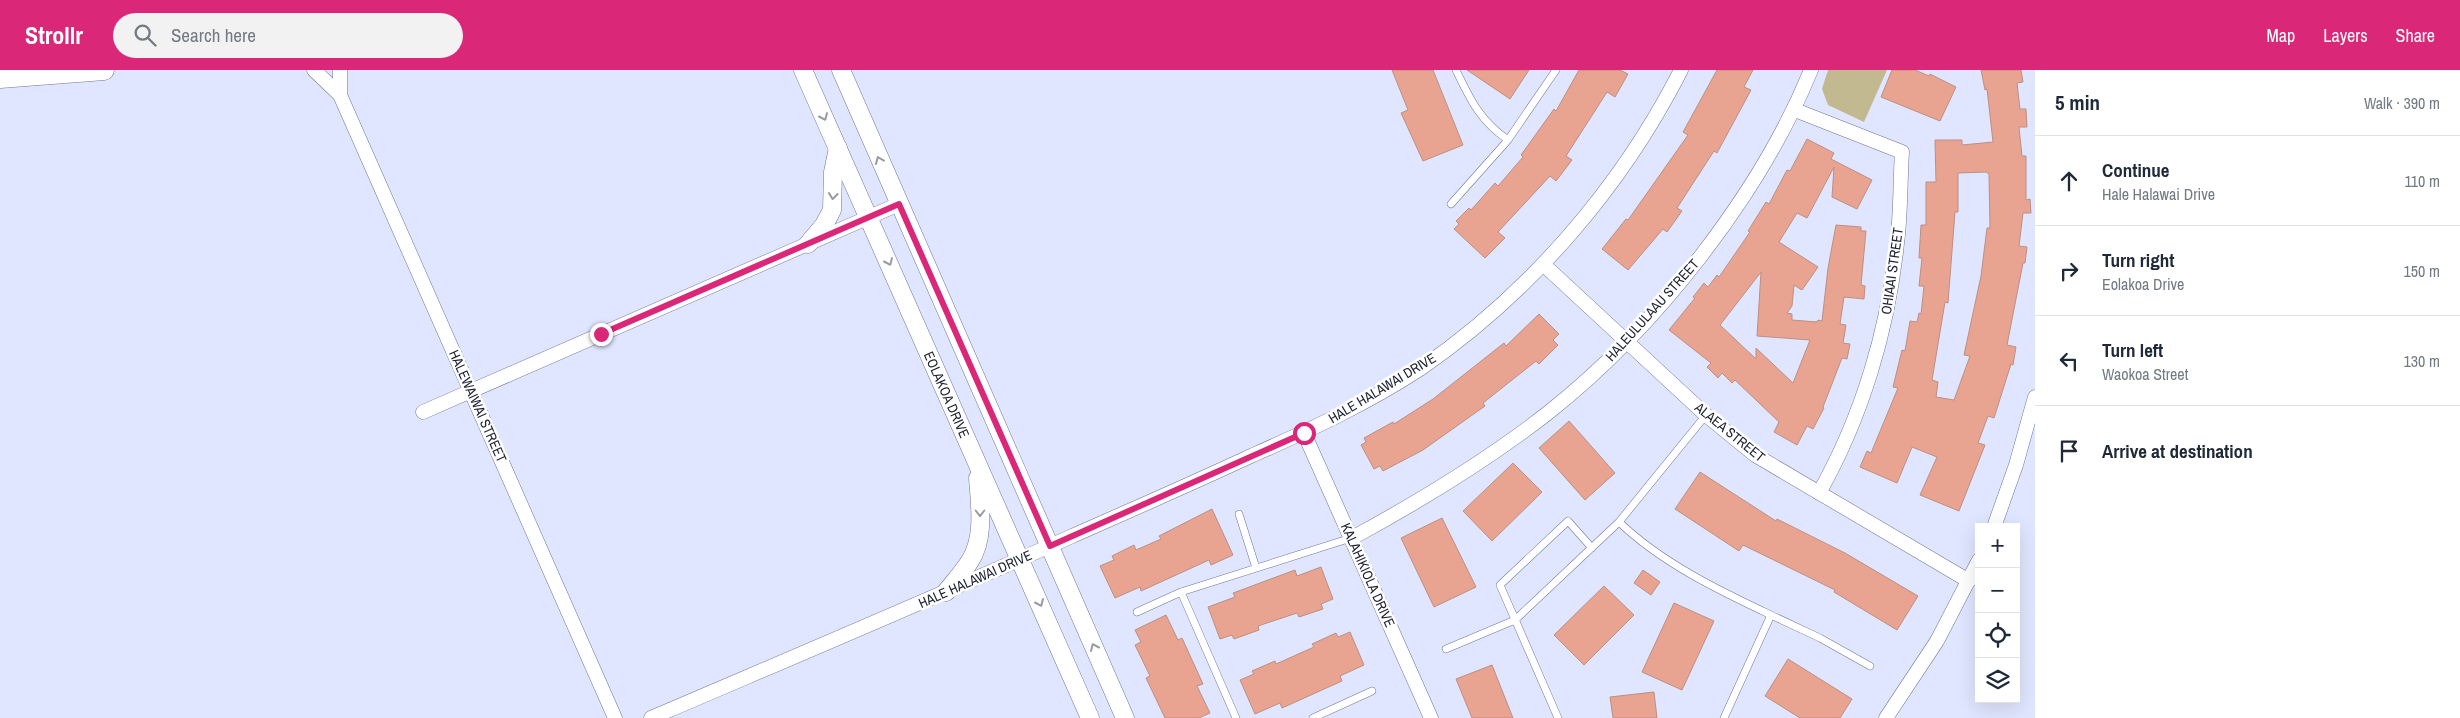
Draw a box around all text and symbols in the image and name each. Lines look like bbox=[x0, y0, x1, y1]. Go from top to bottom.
search box bbox=[113, 13, 463, 58]
text: Strollr bbox=[25, 19, 83, 51]
icon: search bbox=[131, 21, 159, 49]
text: Search here bbox=[171, 22, 256, 48]
text: Map bbox=[2267, 23, 2295, 48]
text: Layers bbox=[2323, 23, 2368, 48]
text: Share bbox=[2396, 23, 2435, 48]
text: 5 min bbox=[2055, 88, 2100, 117]
text: Walk · 390 m bbox=[2364, 92, 2440, 114]
one-way arrow bbox=[818, 112, 828, 121]
one-way arrow bbox=[875, 156, 885, 164]
text: Continue bbox=[2102, 157, 2170, 183]
icon: ahead bbox=[2055, 167, 2083, 195]
text: 110 m bbox=[2404, 170, 2440, 192]
text: Hale Halawai Drive bbox=[2102, 183, 2215, 205]
one-way arrow bbox=[828, 193, 839, 201]
street label: OHIAAI STREET bbox=[1877, 226, 1907, 316]
text: Turn right bbox=[2102, 247, 2174, 273]
street label: HALEULULAAU STREET bbox=[1601, 255, 1703, 365]
one-way arrow bbox=[882, 257, 893, 266]
icon: right bbox=[2055, 257, 2083, 285]
text: 150 m bbox=[2404, 260, 2440, 282]
text: Eolakoa Drive bbox=[2102, 273, 2184, 295]
route end bbox=[590, 323, 613, 346]
text: Turn left bbox=[2102, 337, 2163, 363]
street label: HALEWAIWAI STREET bbox=[445, 347, 511, 465]
icon: left bbox=[2055, 347, 2083, 375]
street label: EOLAKOA DRIVE bbox=[920, 349, 974, 441]
street label: HALE HALAWAI DRIVE bbox=[1325, 349, 1439, 427]
text: 130 m bbox=[2404, 350, 2440, 372]
text: Waokoa Street bbox=[2102, 363, 2188, 385]
street label: ALAEA STREET bbox=[1691, 398, 1769, 466]
route start bbox=[1293, 422, 1316, 445]
icon: arrive bbox=[2055, 437, 2083, 465]
text: Arrive at destination bbox=[2102, 438, 2253, 464]
one-way arrow bbox=[975, 510, 985, 518]
street label: KALAHIKIOLA DRIVE bbox=[1337, 520, 1399, 630]
map controls bbox=[1975, 523, 2020, 703]
button: + bbox=[1975, 523, 2020, 568]
street label: HALE HALAWAI DRIVE bbox=[915, 546, 1035, 612]
button: − bbox=[1975, 568, 2020, 613]
one-way arrow bbox=[1034, 598, 1045, 607]
button: locate bbox=[1975, 613, 2020, 658]
one-way arrow bbox=[1090, 643, 1101, 652]
button: layers bbox=[1975, 658, 2020, 703]

